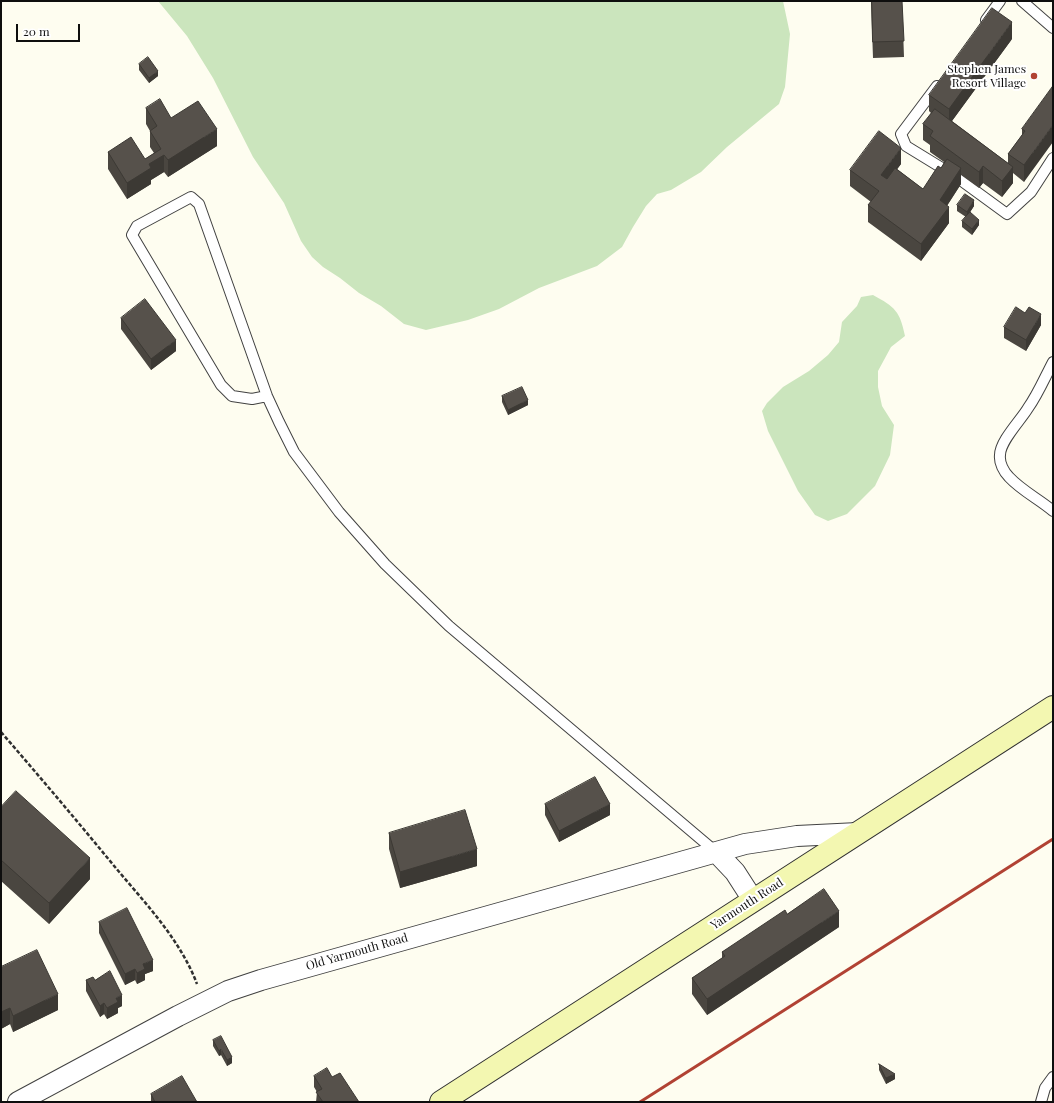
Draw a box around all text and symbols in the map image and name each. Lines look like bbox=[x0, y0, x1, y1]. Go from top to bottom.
scale bar bbox=[18, 16, 82, 42]
text: 20 m bbox=[23, 23, 50, 39]
place label: Stephen James Resort Village bbox=[947, 62, 1026, 90]
marker: Stephen James Resort Village bbox=[1029, 71, 1039, 81]
street label: Yarmouth Road bbox=[708, 875, 786, 933]
street label: Old Yarmouth Road bbox=[304, 931, 410, 973]

